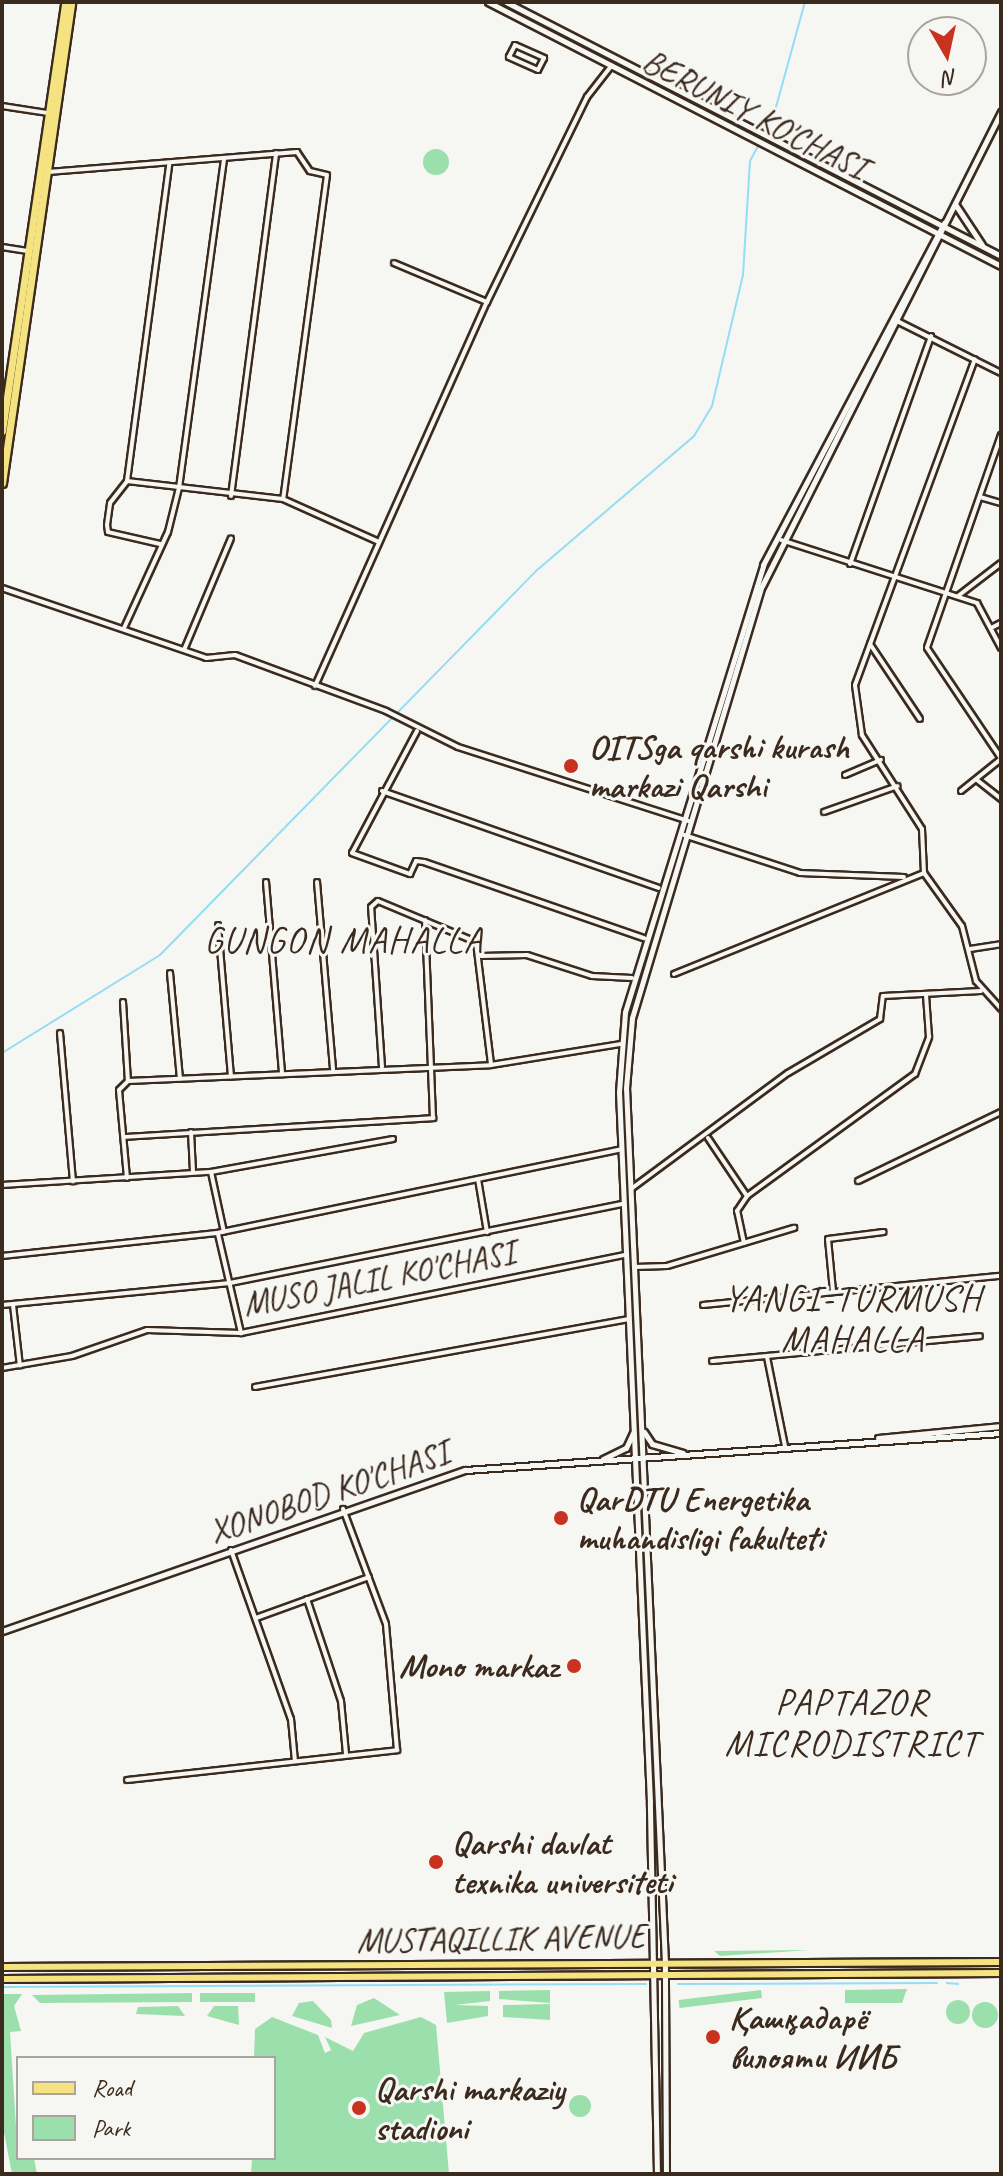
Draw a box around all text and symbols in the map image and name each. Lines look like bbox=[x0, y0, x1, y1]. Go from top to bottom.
north arrow bbox=[907, 16, 987, 96]
street label: BERUNIY KO'CHASI bbox=[636, 40, 874, 188]
text: N bbox=[942, 63, 959, 93]
place label: OITSga qarshi kurash markazi Qarshi bbox=[589, 726, 851, 806]
marker: OITSga qarshi kurash markazi Qarshi bbox=[560, 755, 582, 777]
district label: GUNGON MAHALLA bbox=[205, 919, 483, 963]
street label: MUSO JALIL KO'CHASI bbox=[239, 1231, 519, 1325]
district label: YANGI-TURMUSH MAHALLA bbox=[725, 1276, 981, 1361]
street label: XONOBOD KO'CHASI bbox=[203, 1432, 455, 1552]
place label: QarDTU Energetika muhandisligi fakulteti bbox=[577, 1478, 823, 1558]
marker: QarDTU Energetika muhandisligi fakulteti bbox=[552, 1509, 570, 1527]
place label: Mono markaz bbox=[401, 1646, 558, 1686]
marker: Mono markaz bbox=[565, 1657, 583, 1675]
district label: PAРTAZOR MICRODISTRICT bbox=[725, 1680, 979, 1765]
place label: Qarshi davlat texnika universiteti bbox=[452, 1822, 673, 1902]
marker: Qarshi davlat texnika universiteti bbox=[427, 1853, 445, 1871]
street label: MUSTAQILLIK AVENUE bbox=[356, 1915, 646, 1961]
place label: Қашқадарё вилояти ИИБ bbox=[729, 1997, 896, 2076]
marker: Қашқадарё вилояти ИИБ bbox=[704, 2028, 722, 2046]
legend bbox=[16, 2056, 276, 2160]
place label: Qarshi markaziy stadioni bbox=[375, 2068, 564, 2148]
text: Road bbox=[92, 2073, 132, 2103]
marker: Qarshi markaziy stadioni bbox=[350, 2099, 368, 2117]
text: Park bbox=[92, 2113, 130, 2143]

